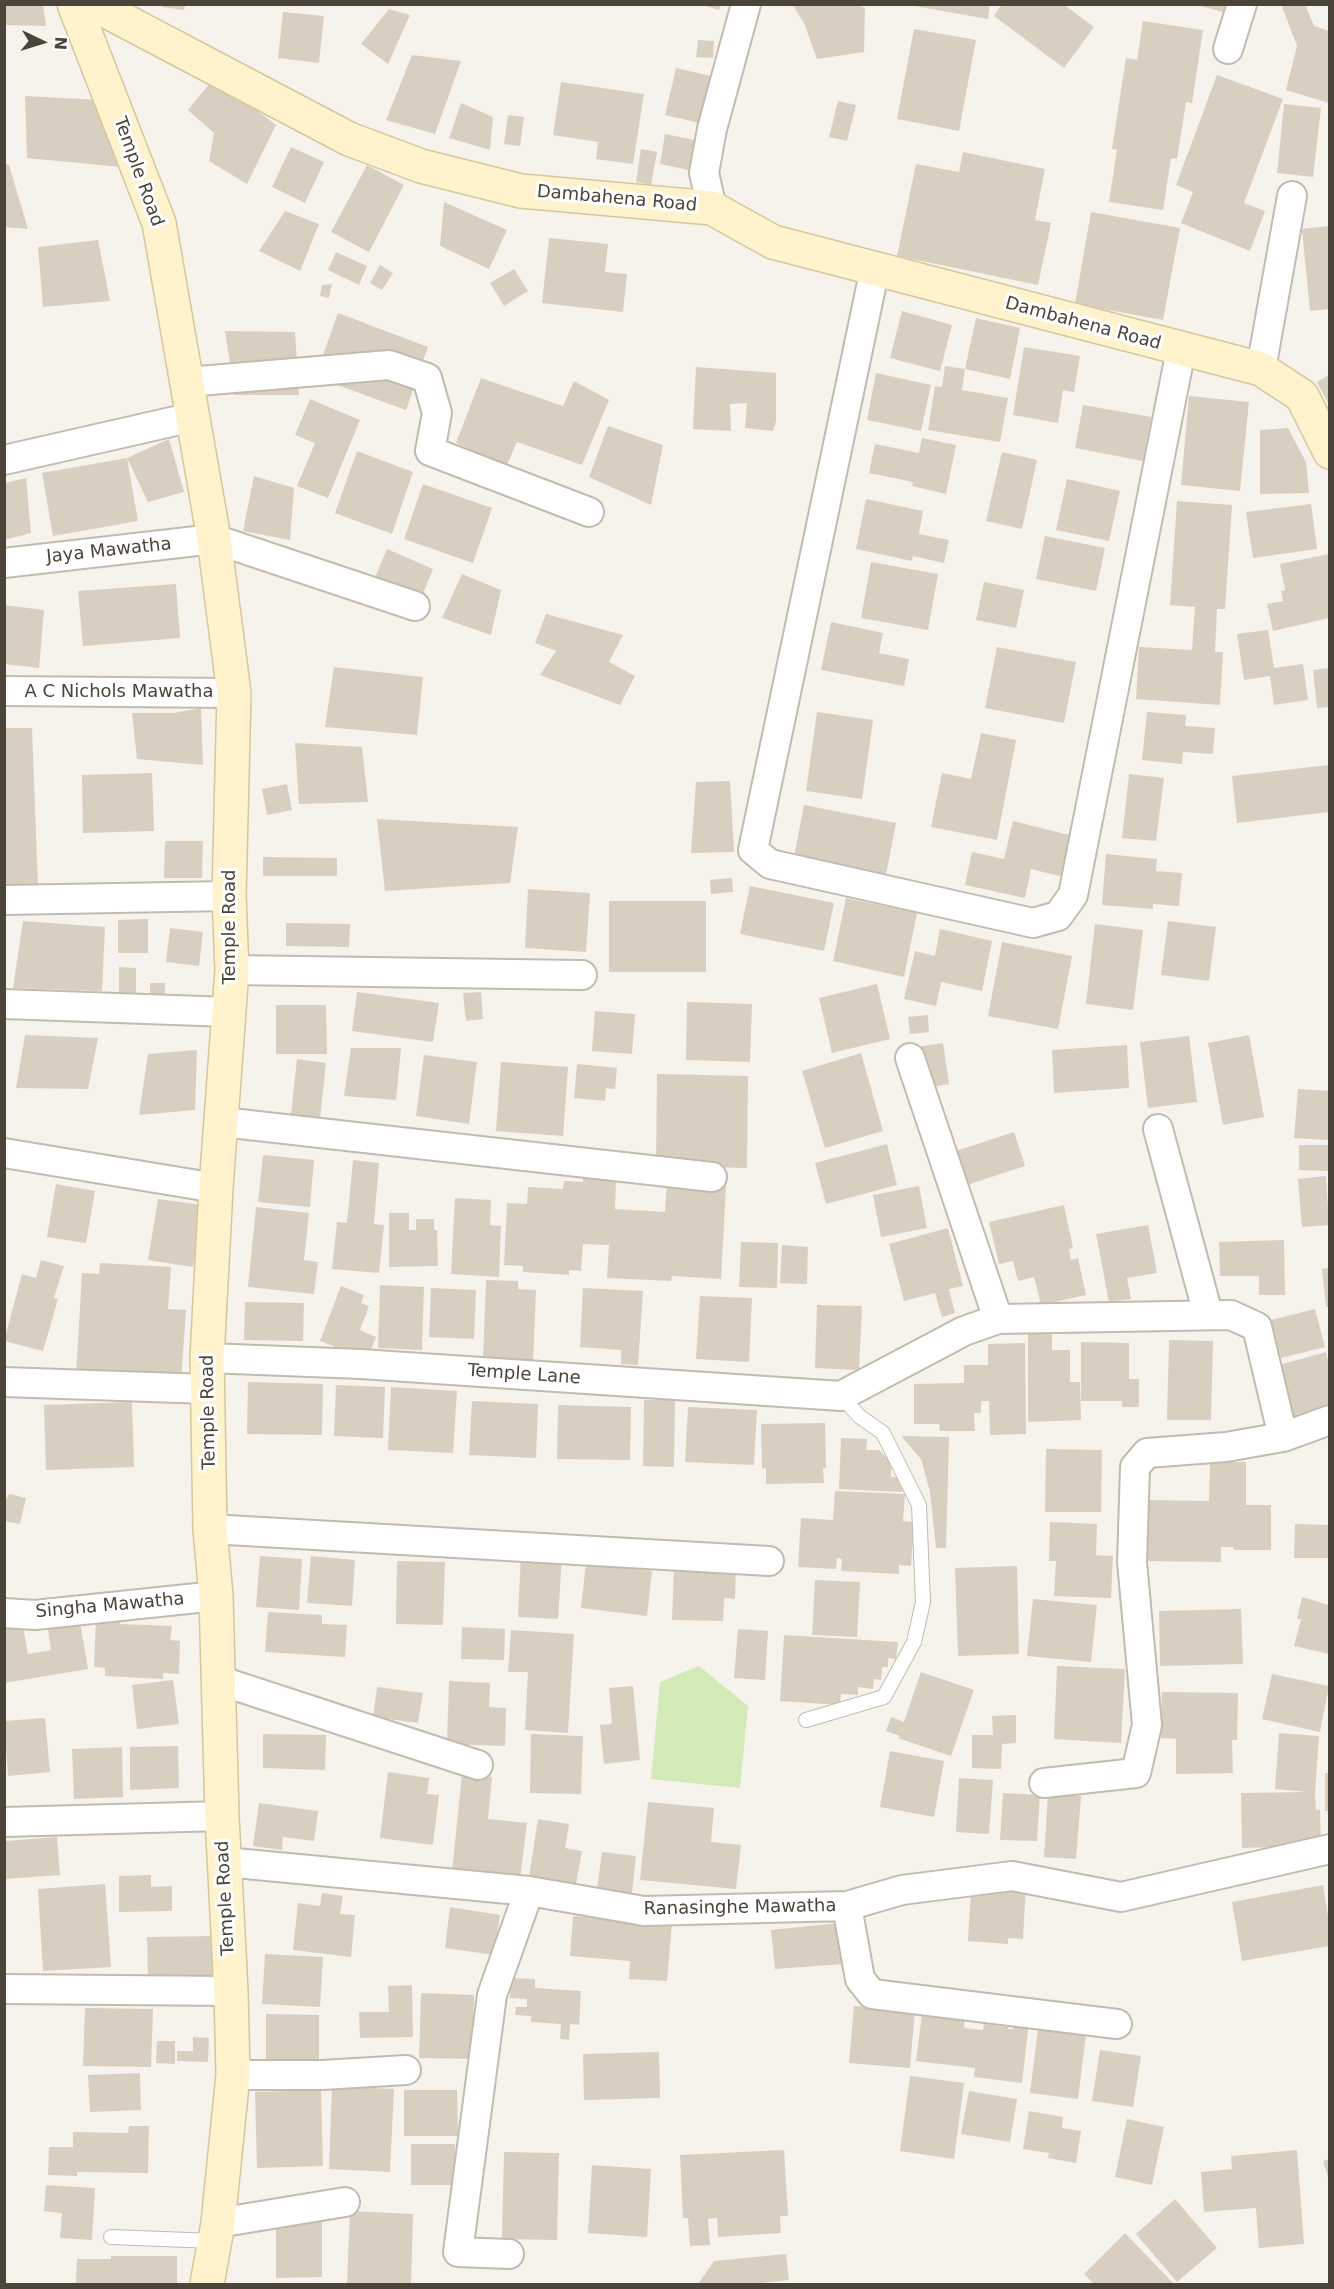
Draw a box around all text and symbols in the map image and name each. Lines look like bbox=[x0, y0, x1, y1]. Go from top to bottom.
north arrow bbox=[12, 12, 72, 72]
text: N bbox=[51, 36, 70, 51]
street label: Temple Road bbox=[108, 114, 168, 230]
street label: Dambahena Road bbox=[536, 181, 698, 217]
street label: Dambahena Road bbox=[1003, 293, 1163, 355]
street label: Jaya Mawatha bbox=[45, 534, 173, 568]
street label: A C Nichols Mawatha bbox=[24, 681, 214, 703]
street label: Temple Road bbox=[219, 870, 241, 984]
street label: Temple Road bbox=[197, 1354, 221, 1470]
street label: Temple Lane bbox=[467, 1360, 581, 1390]
street label: Singha Mawatha bbox=[35, 1589, 185, 1623]
street label: Temple Road bbox=[212, 1840, 240, 1956]
street label: Ranasinghe Mawatha bbox=[643, 1896, 837, 1920]

